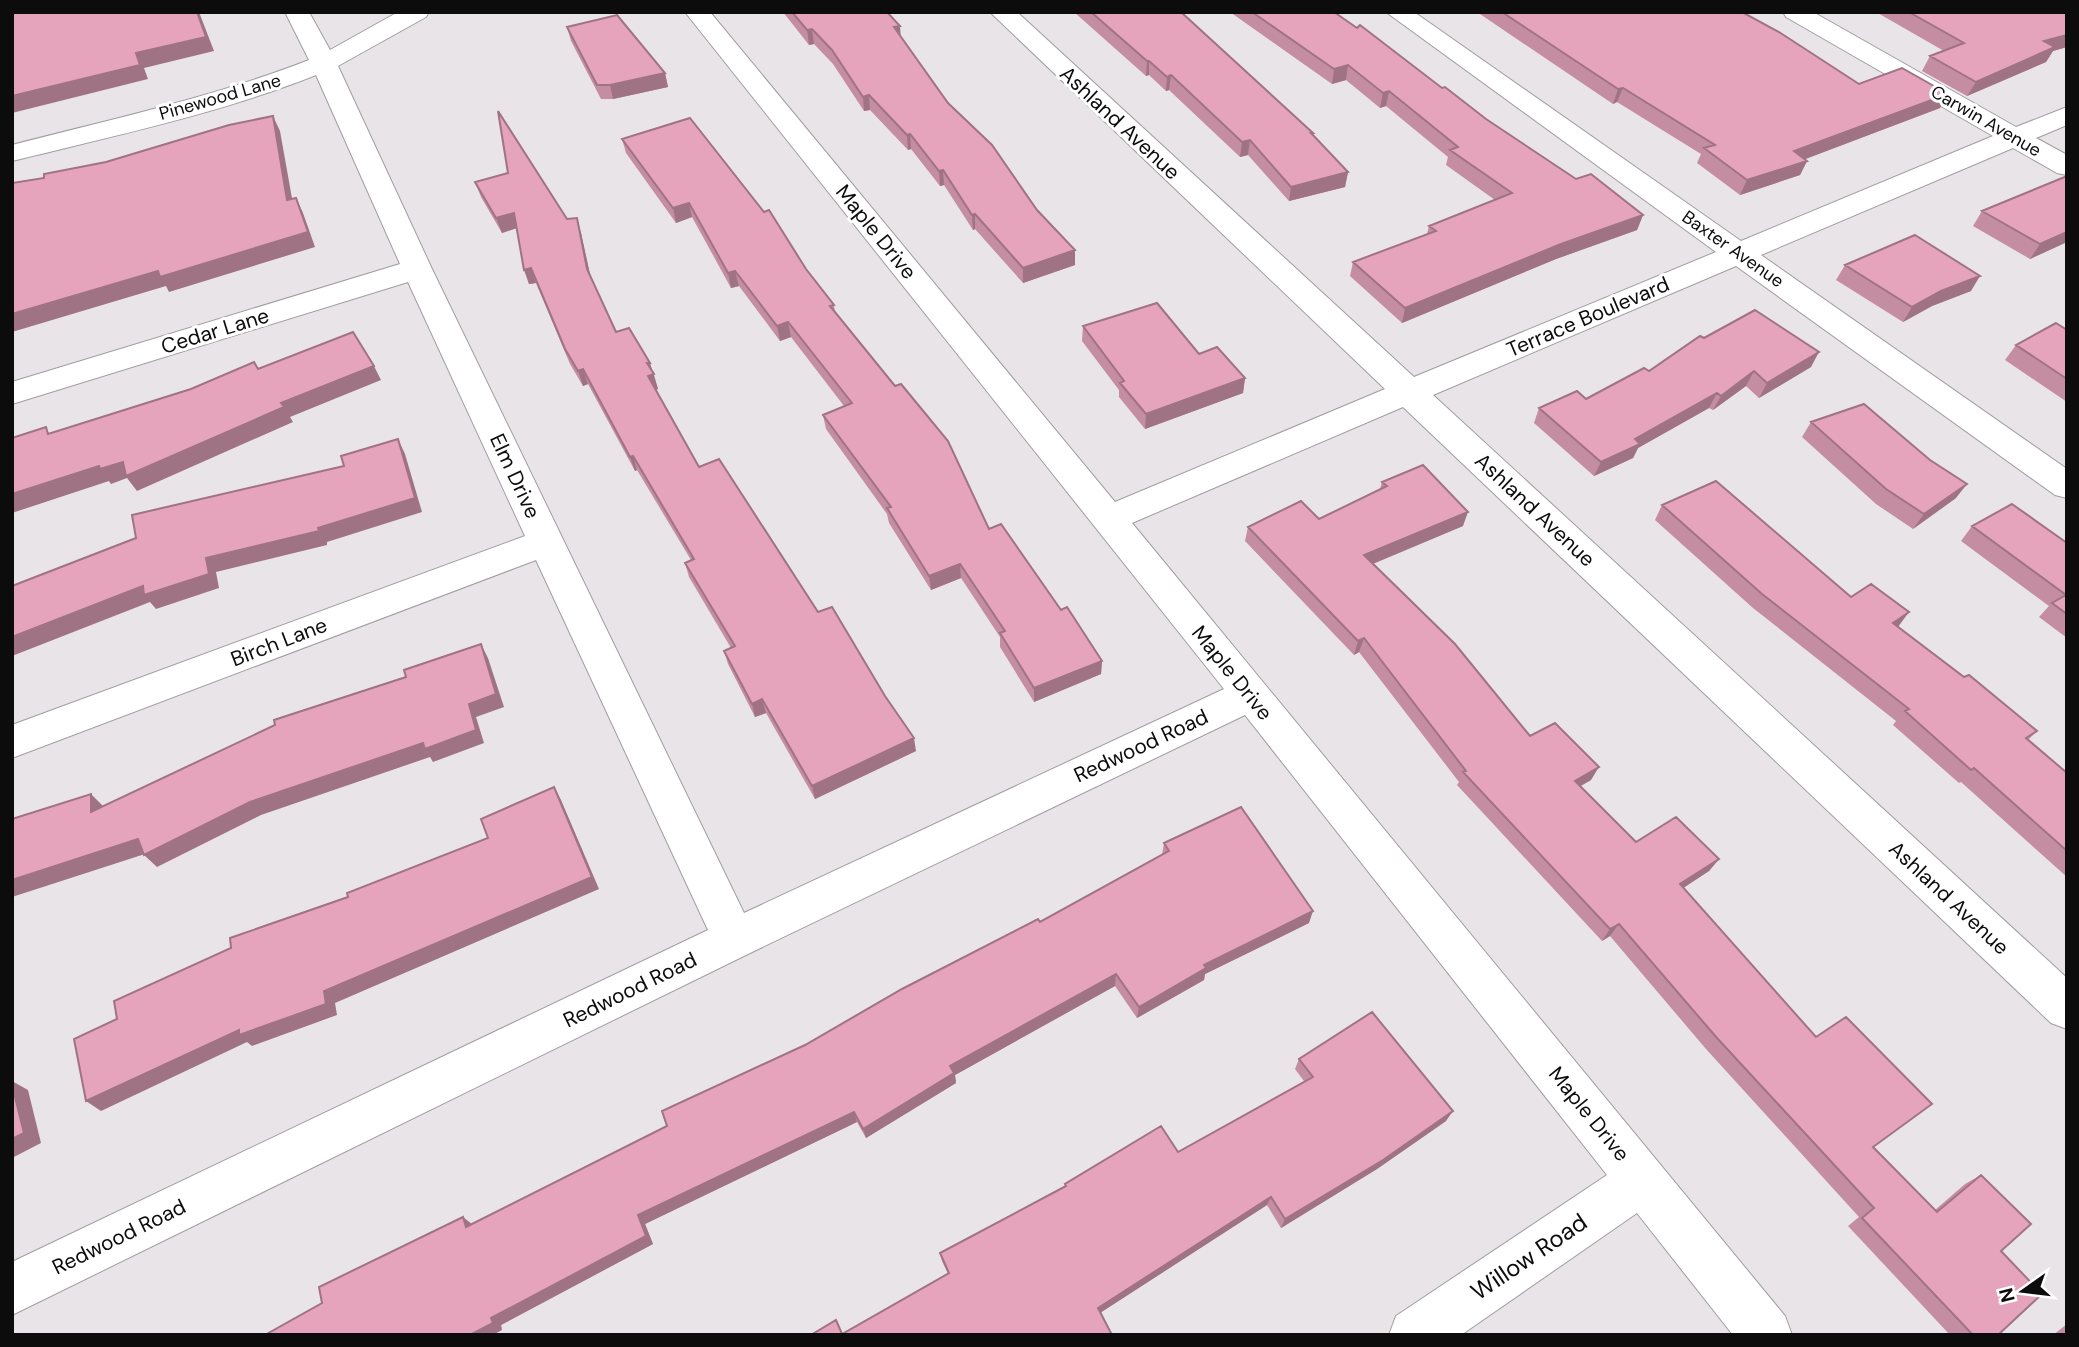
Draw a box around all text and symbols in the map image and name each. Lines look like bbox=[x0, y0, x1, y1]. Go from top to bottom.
street label: Ashland Avenue bbox=[1054, 60, 1186, 186]
street label: Pinewood Lane bbox=[156, 68, 284, 126]
street label: Carwin Avenue bbox=[1926, 80, 2046, 162]
street label: Maple Drive bbox=[829, 179, 923, 285]
street label: Baxter Avenue bbox=[1677, 205, 1789, 293]
street label: Terrace Boulevard bbox=[1502, 270, 1674, 364]
street label: Cedar Lane bbox=[158, 301, 272, 361]
street label: Elm Drive bbox=[483, 429, 547, 523]
street label: Ashland Avenue bbox=[1469, 447, 1601, 573]
street label: Birch Lane bbox=[227, 611, 331, 673]
street label: Maple Drive bbox=[1185, 620, 1279, 726]
street label: Redwood Road bbox=[1069, 703, 1213, 789]
street label: Ashland Avenue bbox=[1883, 835, 2015, 961]
street label: Redwood Road bbox=[559, 946, 701, 1034]
street label: Maple Drive bbox=[1542, 1061, 1636, 1167]
street label: Redwood Road bbox=[48, 1193, 190, 1281]
street label: Willow Road bbox=[1464, 1206, 1593, 1307]
north arrow bbox=[1988, 1256, 2058, 1326]
text: N bbox=[1993, 1285, 2021, 1305]

